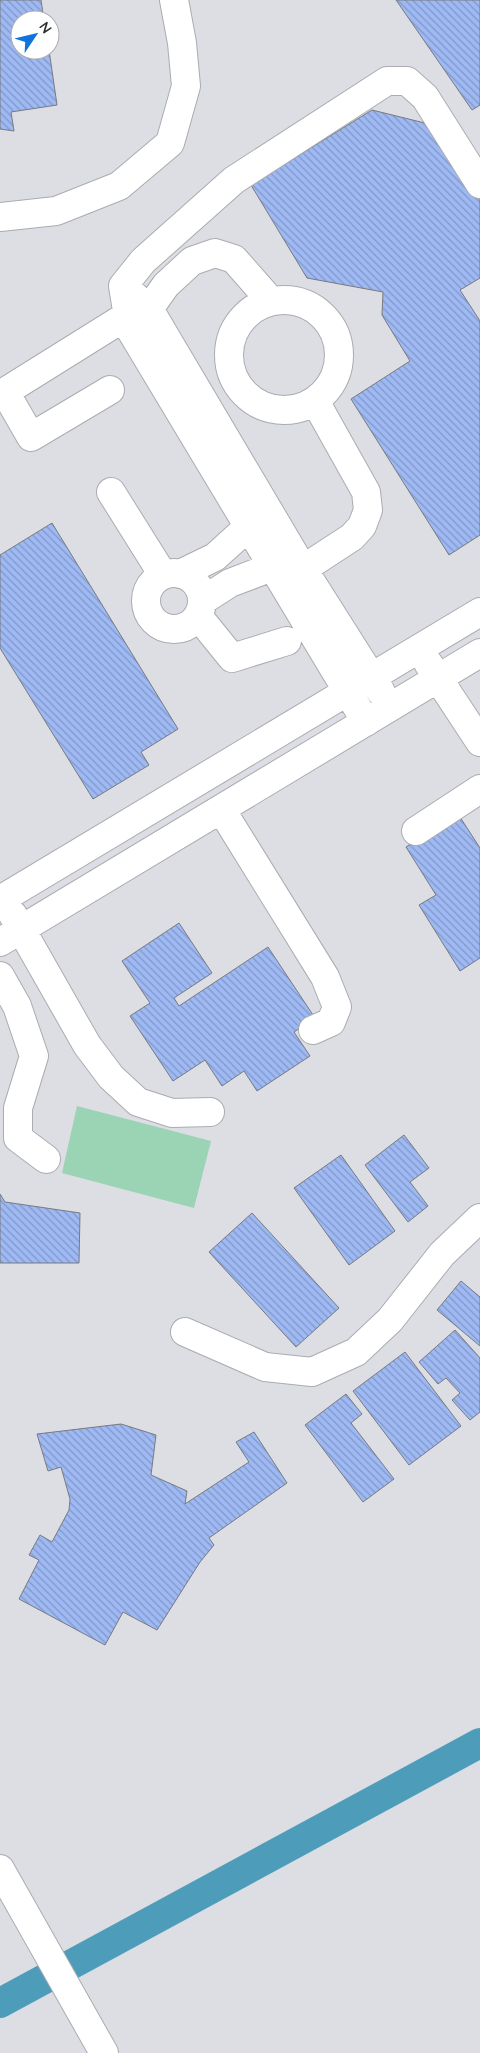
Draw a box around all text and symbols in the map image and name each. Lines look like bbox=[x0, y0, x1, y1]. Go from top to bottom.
north arrow bbox=[10, 10, 60, 60]
text: N bbox=[35, 18, 56, 37]

